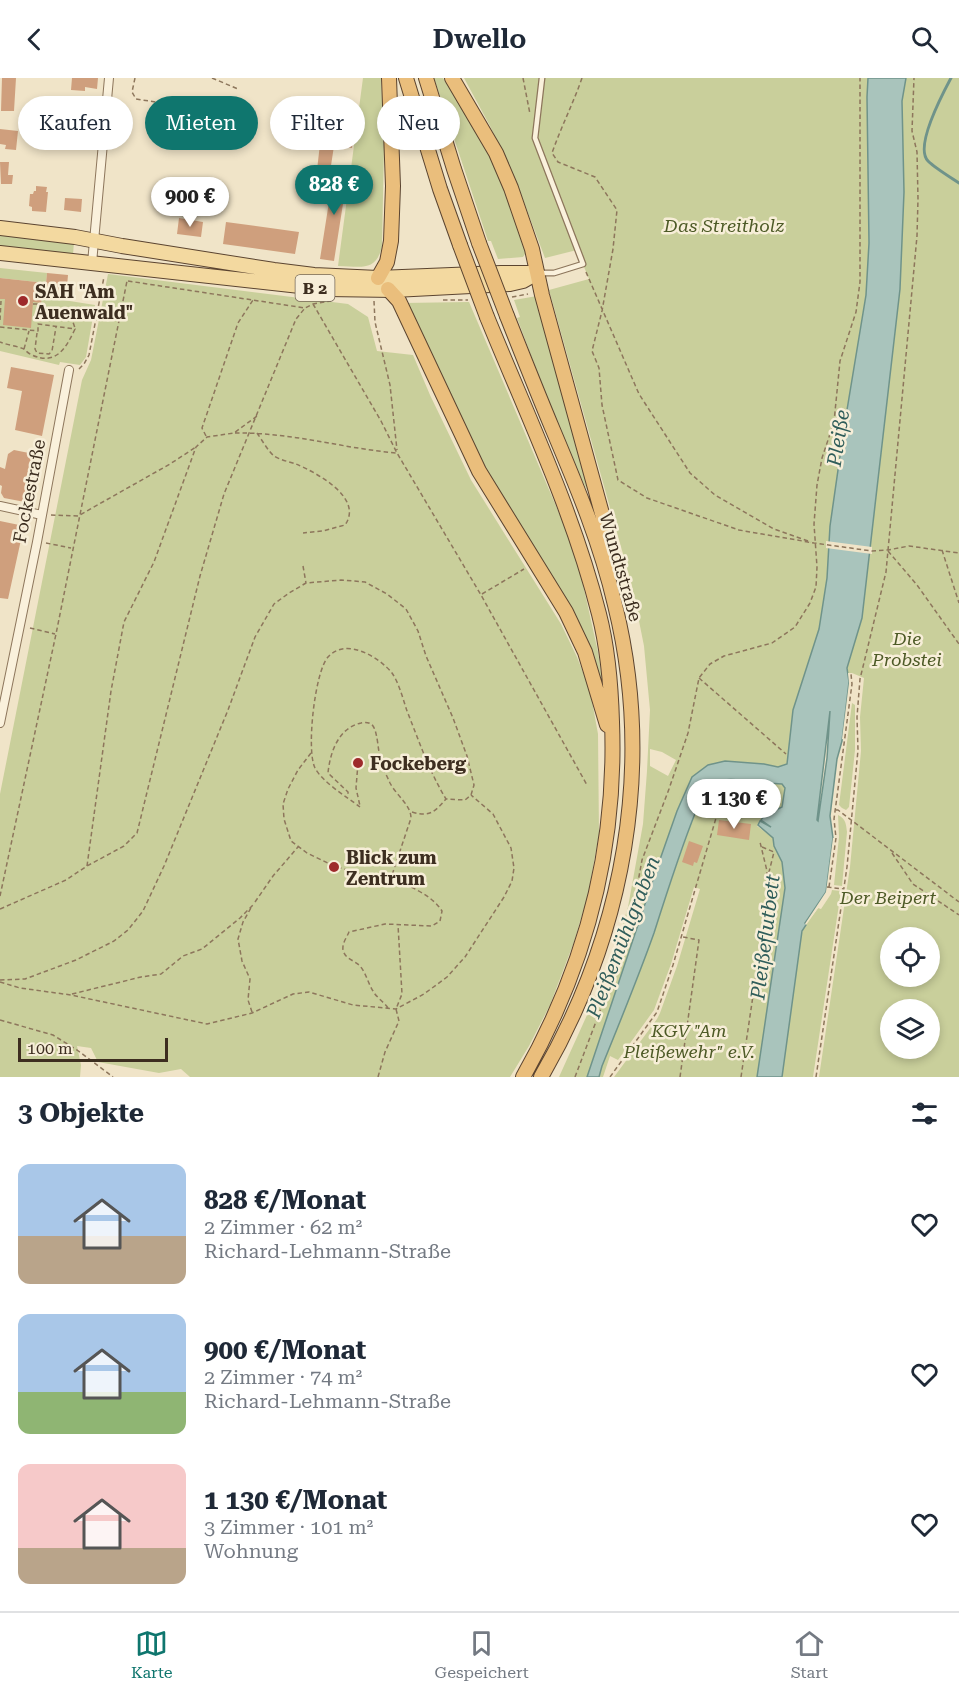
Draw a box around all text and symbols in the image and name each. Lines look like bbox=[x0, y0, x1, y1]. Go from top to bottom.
icon: back bbox=[18, 23, 51, 56]
text: Dwello bbox=[433, 23, 526, 55]
icon: search bbox=[908, 23, 941, 56]
chip: Kaufen bbox=[18, 96, 133, 150]
chip: Mieten bbox=[145, 96, 258, 150]
chip: Filter bbox=[270, 96, 365, 150]
chip: Neu bbox=[377, 96, 460, 150]
pin: 828 € bbox=[292, 165, 376, 216]
text: 828 € bbox=[309, 172, 359, 196]
pin: 900 € bbox=[148, 177, 232, 228]
text: 900 € bbox=[165, 184, 215, 208]
park label: Das Streitholz bbox=[663, 215, 784, 236]
road number: B 2 bbox=[296, 275, 334, 301]
place label: SAH "Am Auenwald" bbox=[35, 281, 133, 323]
marker: SAH "Am Auenwald" bbox=[16, 294, 30, 308]
water label: Pleiße bbox=[822, 408, 854, 469]
street label: Fockestraße bbox=[9, 437, 49, 545]
street label: Wundtstraße bbox=[595, 510, 647, 624]
park label: Die Probstei bbox=[871, 628, 942, 670]
place label: Fockeberg bbox=[370, 753, 467, 774]
marker: Fockeberg bbox=[351, 756, 365, 770]
pin: 1 130 € bbox=[679, 779, 789, 830]
text: 1 130 € bbox=[701, 786, 767, 810]
place label: Blick zum Zentrum bbox=[346, 847, 437, 889]
water label: Pleißemühlgraben bbox=[581, 853, 665, 1022]
marker: Blick zum Zentrum bbox=[327, 860, 341, 874]
water label: Pleißeflutbett bbox=[745, 872, 785, 1002]
park label: Der Beipert bbox=[839, 887, 937, 908]
map controls bbox=[880, 927, 940, 1059]
button: locate bbox=[880, 927, 940, 987]
button: layers bbox=[880, 999, 940, 1059]
park label: KGV "Am Pleißewehr" e.V. bbox=[622, 1020, 755, 1062]
scale bar bbox=[18, 1035, 168, 1062]
text: 100 m bbox=[27, 1039, 73, 1058]
icon: filters bbox=[908, 1097, 941, 1130]
text: 3 Objekte bbox=[18, 1098, 144, 1128]
text: 828 €/Monat bbox=[204, 1185, 366, 1215]
icon: home bbox=[66, 1188, 138, 1260]
icon: heart bbox=[908, 1208, 941, 1241]
text: 2 Zimmer · 62 m² bbox=[204, 1215, 362, 1239]
text: Richard-Lehmann-Straße bbox=[204, 1239, 451, 1263]
text: 900 €/Monat bbox=[204, 1335, 366, 1365]
icon: home bbox=[66, 1338, 138, 1410]
icon: heart bbox=[908, 1358, 941, 1391]
text: 2 Zimmer · 74 m² bbox=[204, 1365, 362, 1389]
text: Richard-Lehmann-Straße bbox=[204, 1389, 451, 1413]
text: 1 130 €/Monat bbox=[204, 1485, 387, 1515]
icon: home bbox=[66, 1488, 138, 1560]
icon: heart bbox=[908, 1508, 941, 1541]
text: 3 Zimmer · 101 m² bbox=[204, 1515, 373, 1539]
text: Wohnung bbox=[204, 1539, 298, 1563]
tab: Karte bbox=[131, 1627, 172, 1682]
tab: Gespeichert bbox=[434, 1627, 529, 1682]
tab: Start bbox=[791, 1627, 828, 1682]

